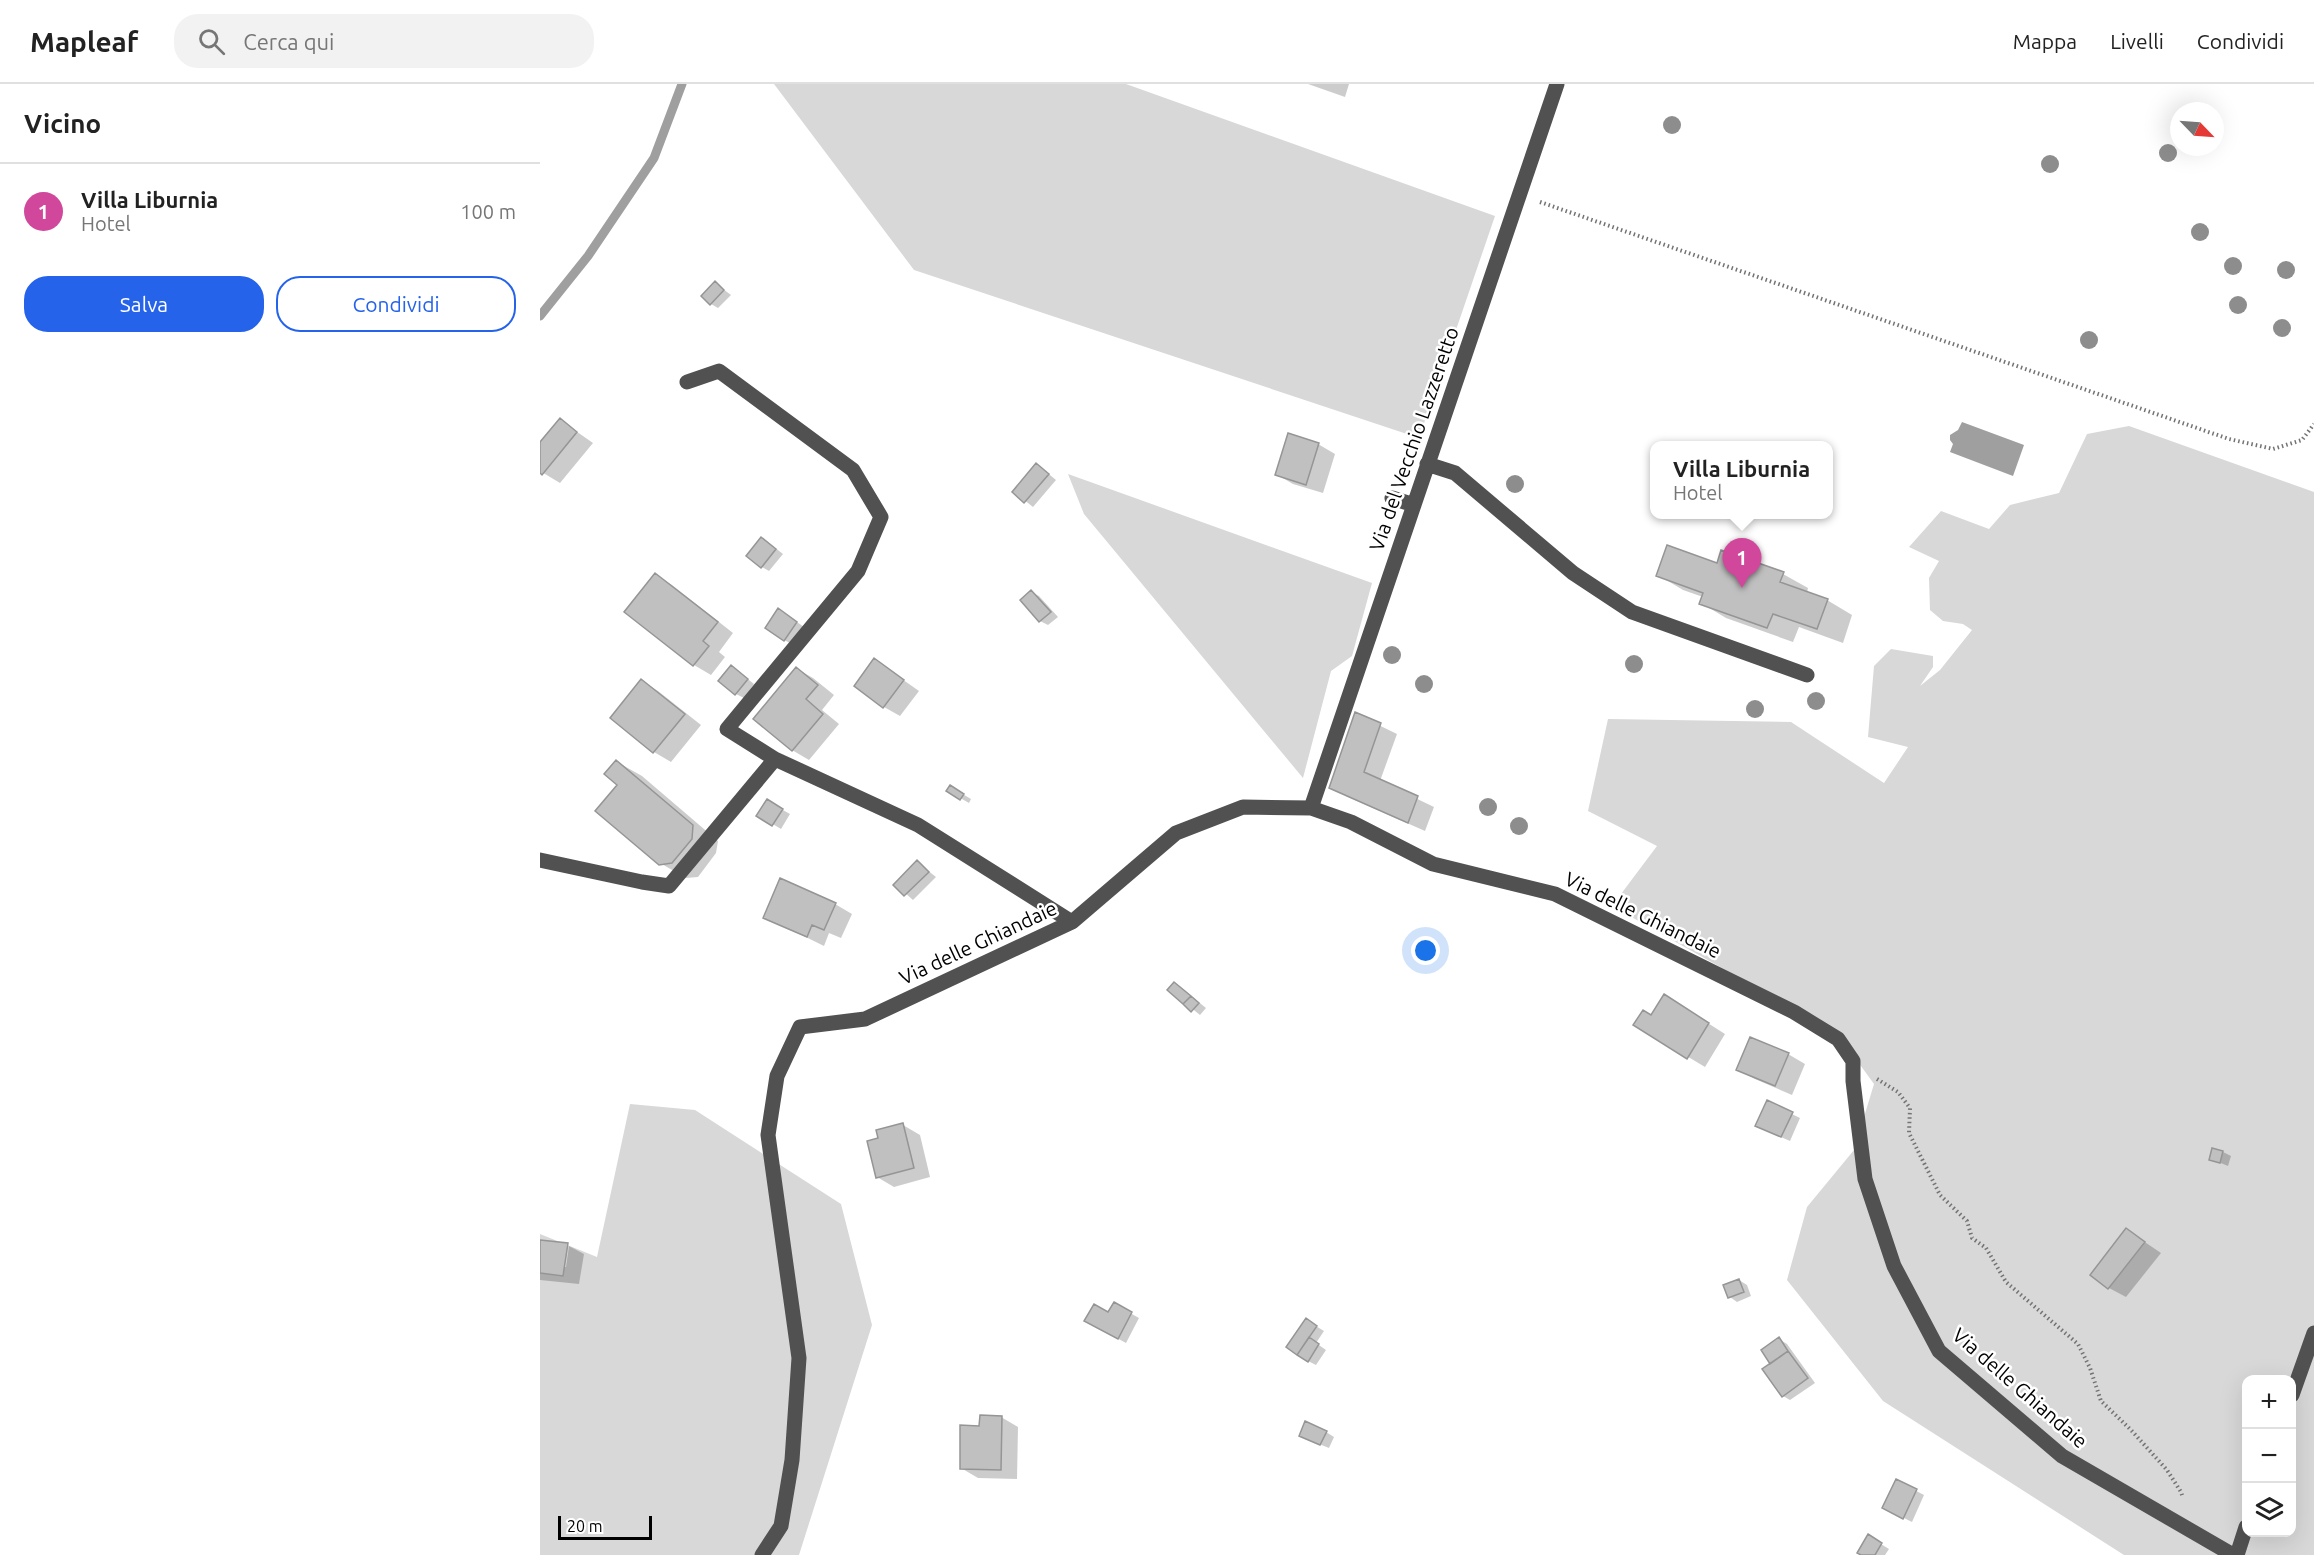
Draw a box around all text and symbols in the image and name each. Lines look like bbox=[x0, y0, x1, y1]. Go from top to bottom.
search box bbox=[174, 14, 594, 68]
icon: search bbox=[195, 25, 228, 58]
text: Mapleaf bbox=[30, 26, 138, 57]
text: Cerca qui bbox=[243, 29, 334, 54]
text: Mappa bbox=[2013, 29, 2077, 53]
text: Livelli bbox=[2110, 29, 2164, 53]
text: Condividi bbox=[2197, 29, 2284, 53]
north arrow bbox=[2170, 102, 2224, 156]
text: Vicino bbox=[24, 109, 101, 138]
text: Villa Liburnia bbox=[81, 187, 218, 212]
text: 1 bbox=[38, 200, 49, 223]
text: 100 m bbox=[460, 200, 516, 223]
text: Hotel bbox=[81, 212, 131, 235]
button: Salva bbox=[24, 276, 264, 332]
button: Condividi bbox=[276, 276, 516, 332]
street label: Via del Vecchio Lazzeretto bbox=[1364, 324, 1463, 554]
popup bbox=[1650, 441, 1833, 519]
text: Villa Liburnia bbox=[1673, 456, 1810, 481]
text: Hotel bbox=[1673, 481, 1723, 504]
pin: 1 bbox=[1722, 538, 1762, 588]
street label: Via delle Ghiandaie bbox=[1561, 867, 1725, 962]
street label: Via delle Ghiandaie bbox=[895, 896, 1060, 989]
your location bbox=[1411, 936, 1440, 965]
street label: Via delle Ghiandaie bbox=[1948, 1323, 2092, 1452]
map controls bbox=[2242, 1375, 2296, 1537]
button: + bbox=[2242, 1375, 2296, 1429]
button: − bbox=[2242, 1429, 2296, 1483]
button: layers bbox=[2242, 1483, 2296, 1537]
scale bar bbox=[558, 1513, 652, 1540]
text: 20 m bbox=[567, 1517, 603, 1535]

